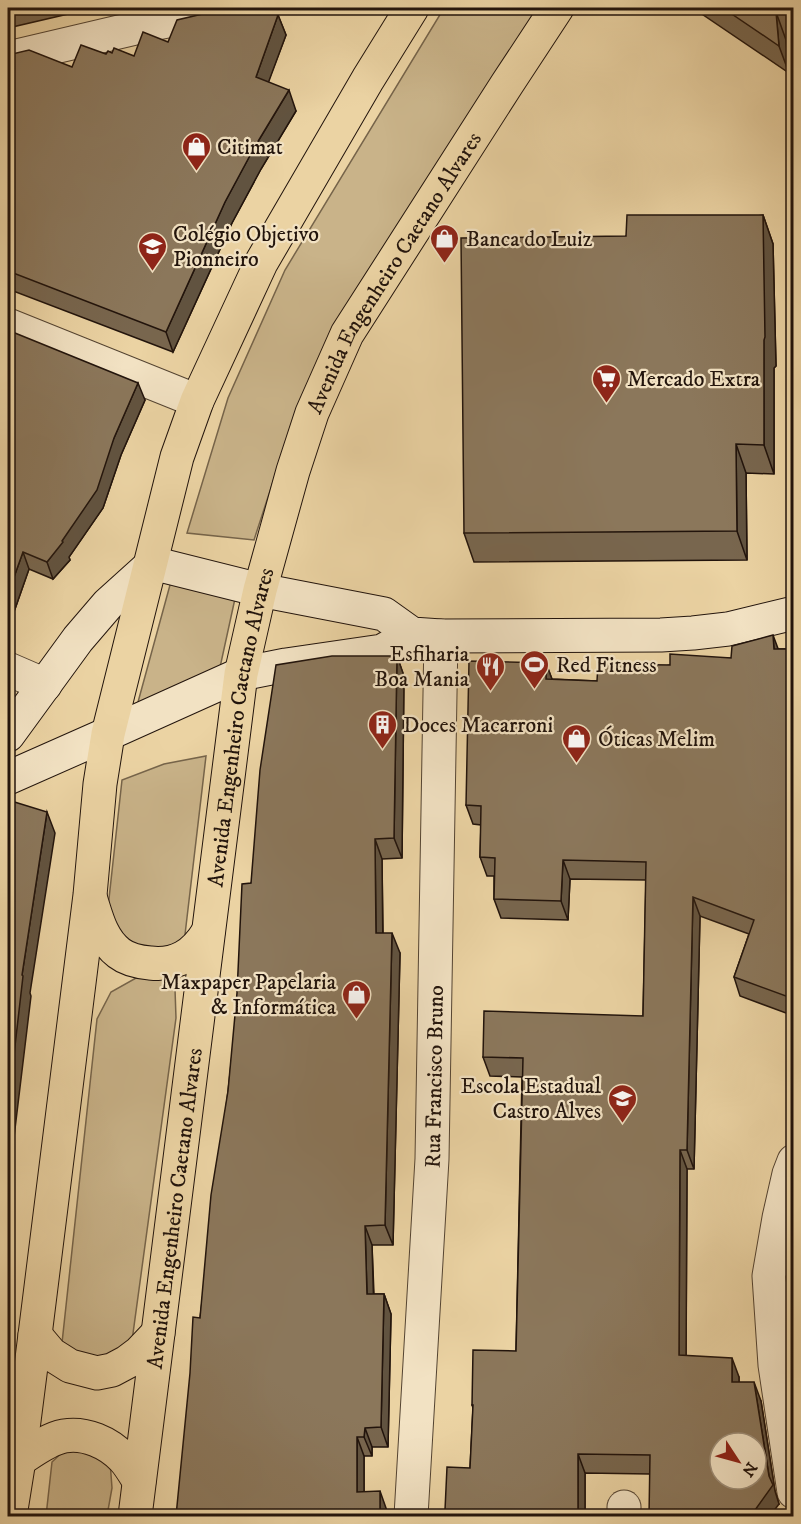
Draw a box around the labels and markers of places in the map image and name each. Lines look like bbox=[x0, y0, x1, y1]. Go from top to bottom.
shop icon: Citimat bbox=[180, 130, 212, 172]
place label: Citimat bbox=[217, 134, 283, 161]
place label: Colégio Objetivo Pionneiro bbox=[173, 221, 319, 273]
shop icon: Banca do Luiz bbox=[429, 222, 461, 264]
place label: Banca do Luiz bbox=[466, 226, 593, 253]
school or university icon: Colégio Objetivo Pionneiro bbox=[136, 230, 168, 272]
supermarket icon: Mercado Extra bbox=[590, 362, 622, 404]
place label: Mercado Extra bbox=[627, 366, 761, 393]
place label: Esfiharia Boa Mania bbox=[374, 641, 470, 693]
sports icon: Red Fitness bbox=[519, 648, 551, 690]
restaurant icon: Esfiharia Boa Mania bbox=[474, 650, 506, 692]
place label: Red Fitness bbox=[556, 652, 657, 679]
building icon: Doces Macarroni bbox=[366, 708, 398, 750]
place label: Doces Macarroni bbox=[403, 712, 553, 739]
shop icon: Óticas Melim bbox=[561, 722, 593, 764]
place label: Óticas Melim bbox=[598, 725, 715, 753]
place label: Maxpaper Papelaria & Informática bbox=[161, 969, 337, 1021]
shop icon: Maxpaper Papelaria & Informática bbox=[341, 978, 373, 1020]
place label: Escola Estadual Castro Alves bbox=[460, 1073, 601, 1125]
school or university icon: Escola Estadual Castro Alves bbox=[606, 1082, 638, 1124]

